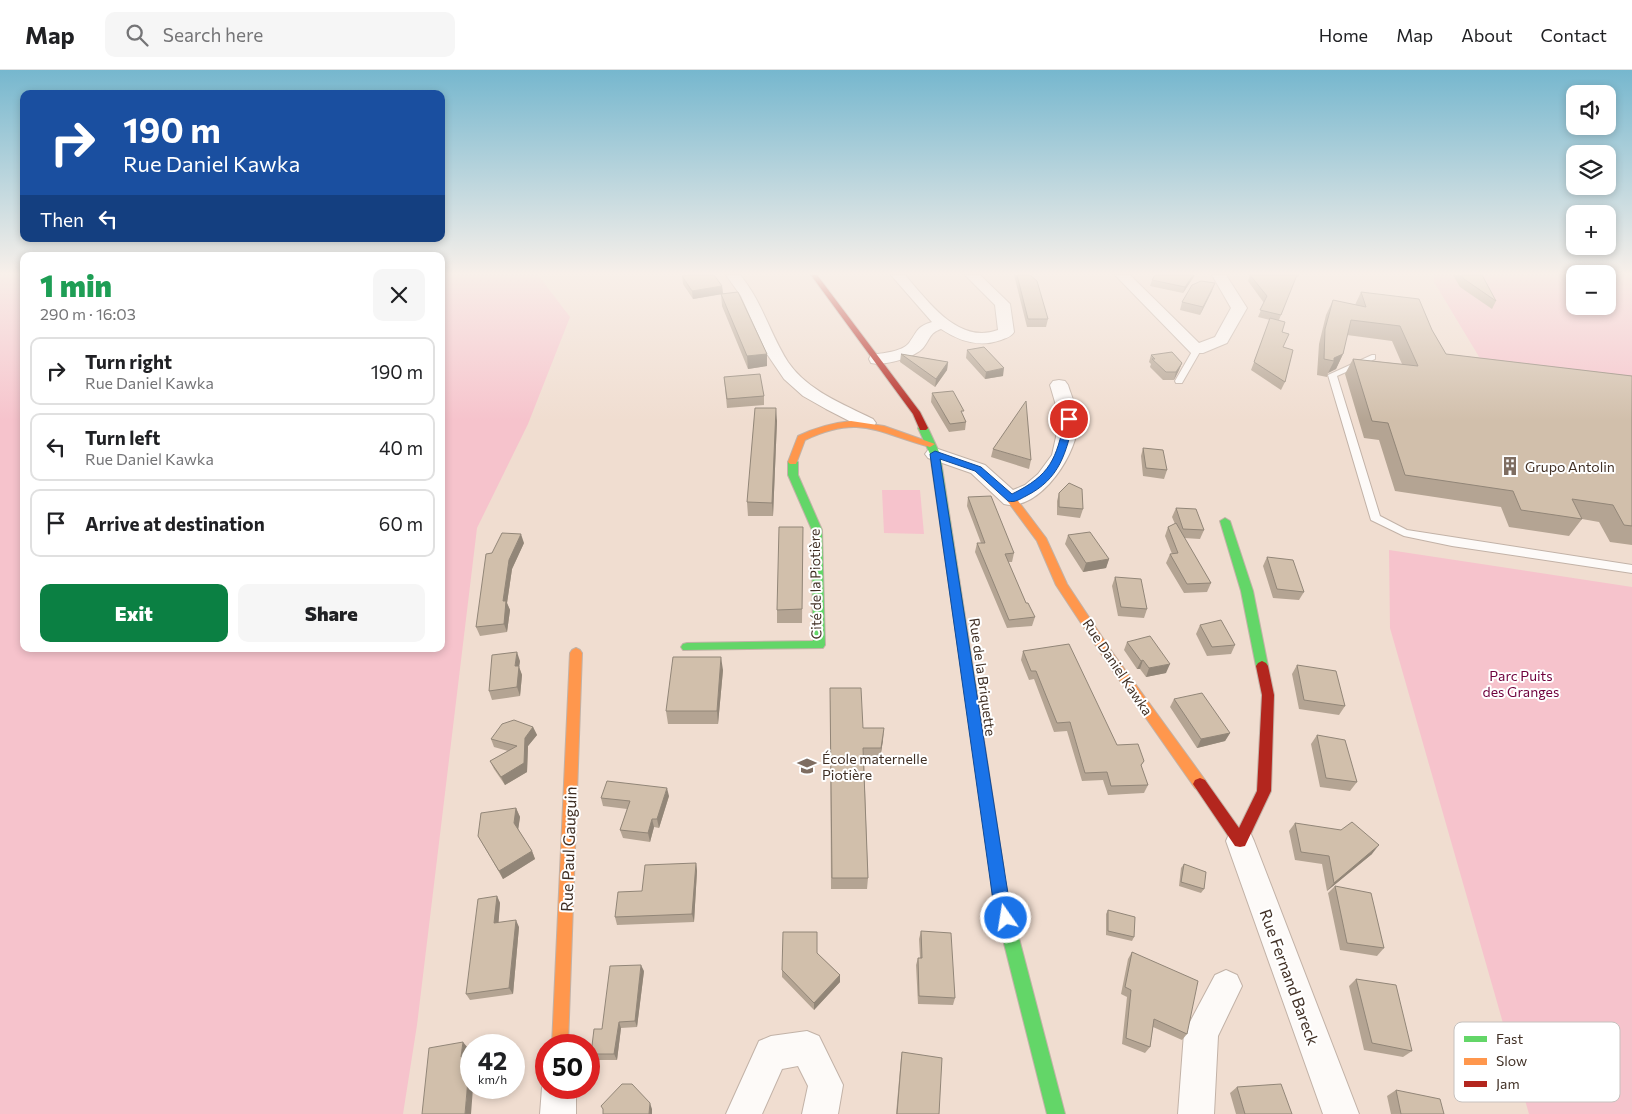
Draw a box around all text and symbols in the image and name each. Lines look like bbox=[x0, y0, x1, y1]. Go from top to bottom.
search box bbox=[105, 12, 455, 57]
text: Map bbox=[25, 20, 75, 49]
icon: search bbox=[123, 21, 151, 49]
text: Search here bbox=[163, 23, 263, 46]
text: Home bbox=[1319, 24, 1368, 46]
text: Map bbox=[1396, 24, 1433, 46]
text: About bbox=[1461, 24, 1513, 46]
text: Contact bbox=[1541, 24, 1607, 46]
map controls bbox=[1566, 85, 1616, 315]
button: sound bbox=[1566, 85, 1616, 135]
text: 190 m bbox=[123, 107, 221, 150]
icon: right bbox=[40, 110, 105, 175]
button: layers bbox=[1566, 145, 1616, 195]
text: Rue Daniel Kawka bbox=[123, 150, 300, 177]
icon: left bbox=[94, 205, 122, 233]
button: + bbox=[1566, 205, 1616, 255]
text: Then bbox=[40, 208, 84, 231]
button: − bbox=[1566, 265, 1616, 315]
text: 1 min bbox=[40, 266, 112, 303]
button: close bbox=[373, 269, 425, 321]
text: 290 m · 16:03 bbox=[40, 304, 136, 323]
text: Turn right bbox=[85, 350, 172, 373]
icon: right bbox=[42, 357, 70, 385]
text: 190 m bbox=[371, 360, 423, 383]
text: Rue Daniel Kawka bbox=[85, 373, 214, 392]
pin bbox=[1048, 398, 1090, 440]
icon: arrive bbox=[1055, 405, 1083, 433]
text: Turn left bbox=[85, 426, 160, 449]
icon: left bbox=[42, 433, 70, 461]
text: 40 m bbox=[379, 436, 423, 459]
text: Rue Daniel Kawka bbox=[85, 449, 214, 468]
building icon: Grupo Antolin bbox=[1499, 455, 1521, 477]
place label: Grupo Antolin bbox=[1525, 458, 1615, 475]
icon: arrive bbox=[42, 509, 70, 537]
text: Arrive at destination bbox=[85, 512, 265, 535]
text: 60 m bbox=[379, 512, 423, 535]
street label: Cité de la Piotière bbox=[806, 529, 824, 639]
button: Exit bbox=[40, 584, 228, 642]
button: Share bbox=[238, 584, 425, 642]
street label: Rue Daniel Kawka bbox=[1079, 616, 1157, 718]
street label: Rue de la Briquette bbox=[966, 617, 1000, 737]
park label: Parc Puits des Granges bbox=[1483, 667, 1559, 700]
place label: École maternelle Piotière bbox=[822, 750, 927, 783]
school or university icon: École maternelle Piotière bbox=[796, 755, 818, 777]
street label: Rue Paul Gauguin bbox=[556, 786, 580, 912]
position arrow bbox=[979, 891, 1031, 943]
street label: Rue Fernand Bareck bbox=[1257, 906, 1324, 1048]
legend bbox=[1454, 1022, 1620, 1102]
text: Fast bbox=[1496, 1030, 1523, 1047]
speed limit sign: 50 bbox=[535, 1034, 600, 1099]
text: 42 bbox=[478, 1045, 507, 1075]
text: Slow bbox=[1496, 1052, 1527, 1069]
text: km/h bbox=[478, 1072, 507, 1086]
text: Jam bbox=[1496, 1075, 1520, 1092]

